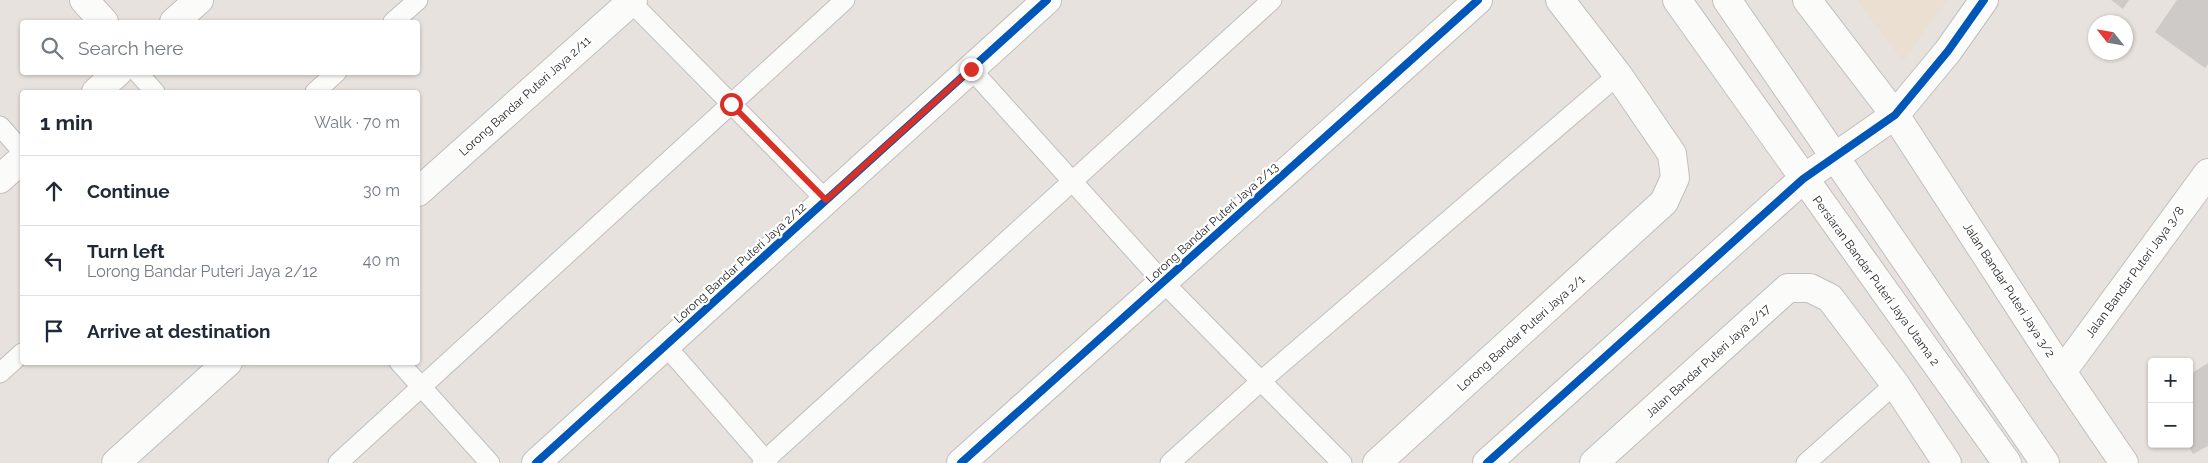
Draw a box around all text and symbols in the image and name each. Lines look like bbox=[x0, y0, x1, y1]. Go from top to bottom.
north arrow bbox=[2088, 15, 2133, 60]
search box bbox=[20, 20, 420, 75]
street label: Lorong Bandar Puteri Jaya 2/11 bbox=[456, 33, 594, 159]
icon: search bbox=[38, 34, 66, 62]
text: Search here bbox=[78, 37, 184, 59]
route end bbox=[960, 58, 983, 81]
route start bbox=[720, 93, 743, 116]
text: 1 min bbox=[40, 110, 93, 135]
text: Walk · 70 m bbox=[314, 113, 400, 132]
street label: Lorong Bandar Puteri Jaya 2/13 bbox=[1143, 160, 1281, 286]
icon: ahead bbox=[40, 177, 68, 205]
text: Continue bbox=[87, 180, 170, 202]
text: 30 m bbox=[363, 181, 400, 200]
street label: Persiaran Bandar Puteri Jaya Utama 2 bbox=[1810, 193, 1942, 369]
street label: Lorong Bandar Puteri Jaya 2/12 bbox=[671, 200, 809, 326]
street label: Jalan Bandar Puteri Jaya 3/8 bbox=[2083, 204, 2187, 340]
street label: Jalan Bandar Puteri Jaya 3/2 bbox=[1960, 220, 2058, 360]
text: Turn left bbox=[87, 240, 164, 262]
icon: left bbox=[40, 247, 68, 275]
text: 40 m bbox=[363, 251, 400, 270]
text: Lorong Bandar Puteri Jaya 2/12 bbox=[87, 262, 318, 281]
street label: Lorong Bandar Puteri Jaya 2/1 bbox=[1454, 272, 1588, 394]
street label: Jalan Bandar Puteri Jaya 2/17 bbox=[1643, 301, 1773, 421]
icon: arrive bbox=[40, 317, 68, 345]
text: Arrive at destination bbox=[87, 320, 271, 342]
map controls bbox=[2148, 358, 2193, 448]
button: + bbox=[2148, 358, 2193, 403]
button: − bbox=[2148, 403, 2193, 448]

